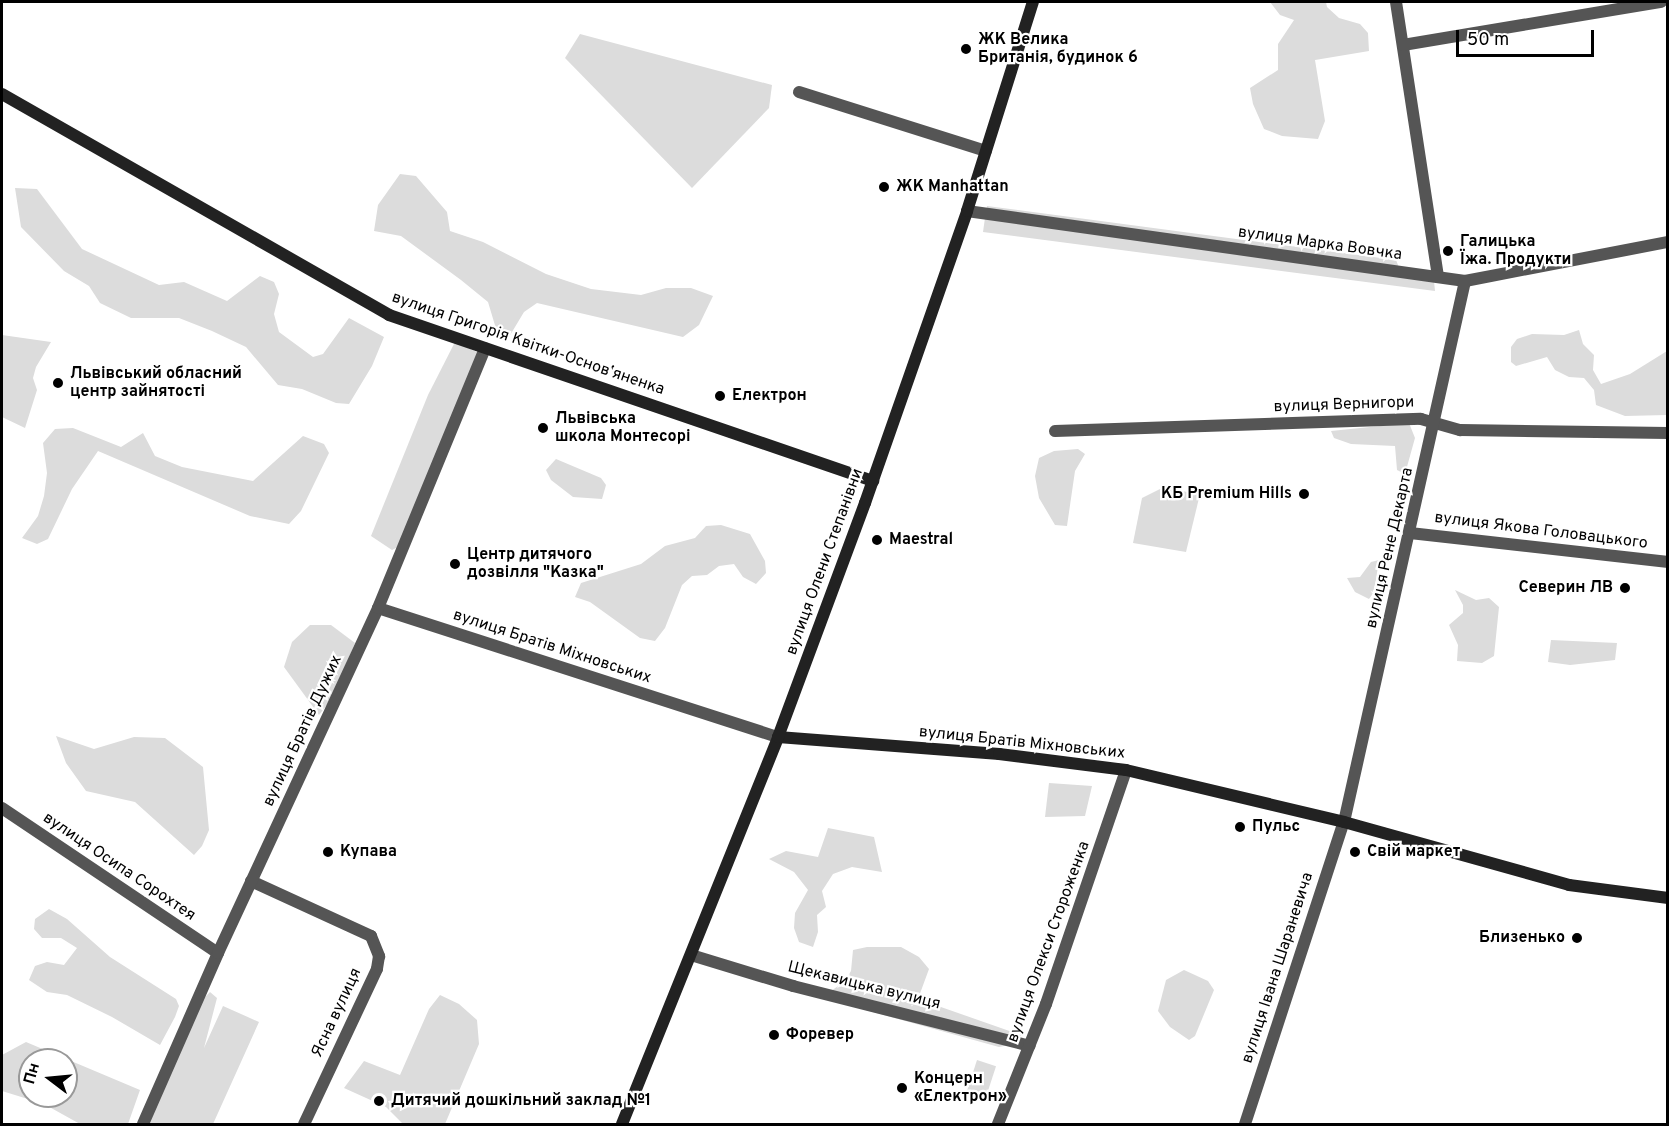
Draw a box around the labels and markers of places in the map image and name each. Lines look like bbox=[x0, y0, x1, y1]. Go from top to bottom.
place label: ЖК Велика Британія, будинок 6 bbox=[978, 30, 1138, 68]
marker: ЖК Велика Британія, будинок 6 bbox=[959, 42, 973, 56]
place label: ЖК Manhattan bbox=[896, 177, 1009, 197]
marker: ЖК Manhattan bbox=[877, 180, 891, 194]
place label: Галицька Їжа. Продукти bbox=[1460, 232, 1572, 270]
marker: Галицька Їжа. Продукти bbox=[1441, 244, 1455, 258]
place label: Львівський обласний центр зайнятості bbox=[70, 364, 242, 402]
marker: Львівський обласний центр зайнятості bbox=[51, 376, 65, 390]
place label: Електрон bbox=[732, 386, 807, 406]
marker: Електрон bbox=[713, 389, 727, 403]
place label: Львівська школа Монтесорі bbox=[555, 409, 690, 447]
marker: Львівська школа Монтесорі bbox=[536, 421, 550, 435]
place label: КБ Premium Hills bbox=[1161, 484, 1292, 504]
marker: КБ Premium Hills bbox=[1297, 487, 1311, 501]
place label: Maestral bbox=[889, 530, 953, 550]
marker: Maestral bbox=[870, 533, 884, 547]
place label: Центр дитячого дозвілля "Казка" bbox=[467, 545, 604, 583]
marker: Центр дитячого дозвілля "Казка" bbox=[448, 557, 462, 571]
place label: Северин ЛВ bbox=[1519, 578, 1613, 598]
marker: Северин ЛВ bbox=[1618, 581, 1632, 595]
place label: Пульс bbox=[1252, 817, 1300, 837]
marker: Пульс bbox=[1233, 820, 1247, 834]
place label: Купава bbox=[340, 842, 397, 862]
place label: Свій маркет bbox=[1367, 842, 1460, 862]
marker: Купава bbox=[321, 845, 335, 859]
marker: Свій маркет bbox=[1348, 845, 1362, 859]
place label: Близенько bbox=[1479, 928, 1565, 948]
marker: Близенько bbox=[1570, 931, 1584, 945]
place label: Форевер bbox=[786, 1025, 854, 1045]
marker: Форевер bbox=[767, 1028, 781, 1042]
place label: Концерн «Електрон» bbox=[914, 1069, 1007, 1107]
marker: Концерн «Електрон» bbox=[895, 1081, 909, 1095]
place label: Дитячий дошкільний заклад №1 bbox=[391, 1091, 651, 1111]
marker: Дитячий дошкільний заклад №1 bbox=[372, 1094, 386, 1108]

